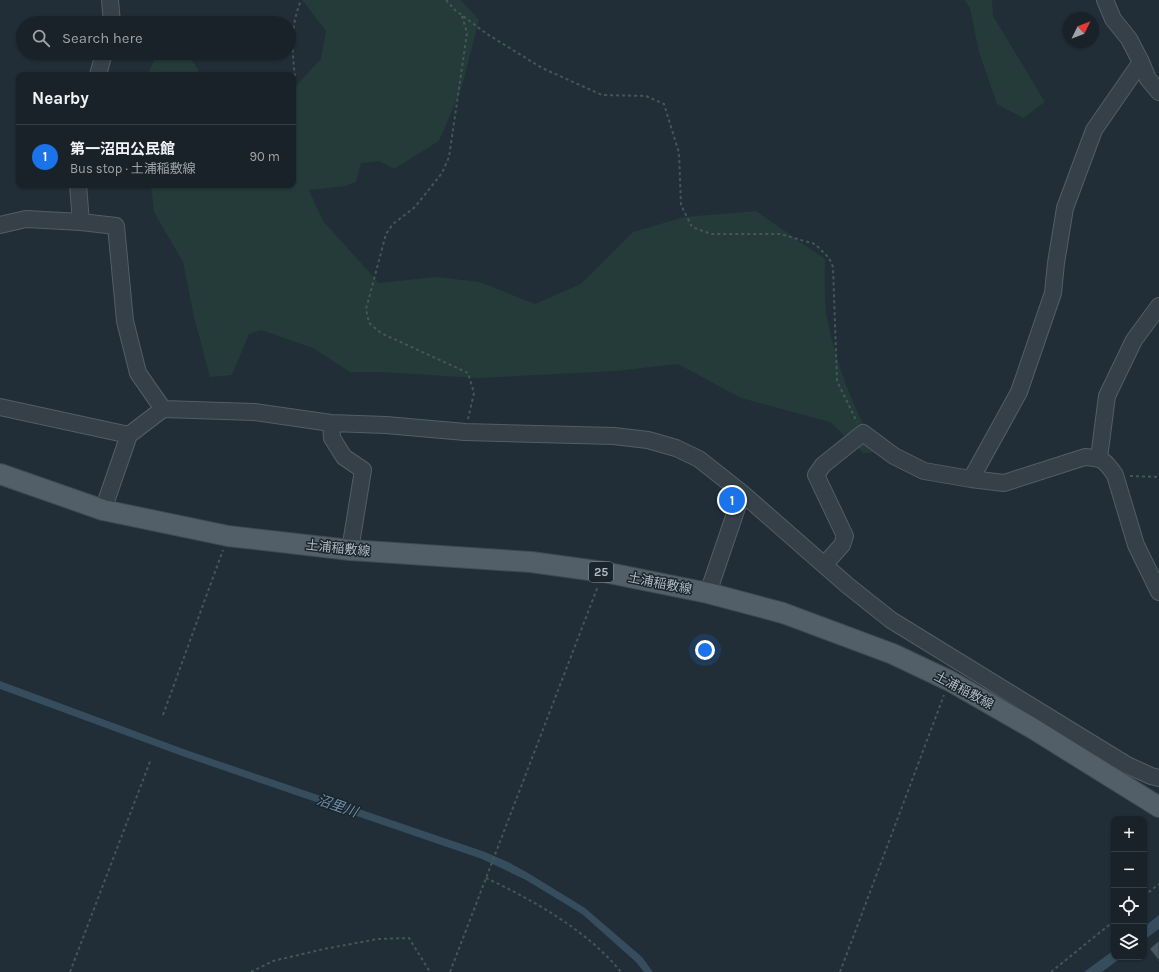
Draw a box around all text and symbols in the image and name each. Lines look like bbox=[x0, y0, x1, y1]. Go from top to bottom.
north arrow bbox=[1063, 12, 1099, 48]
search box bbox=[16, 16, 296, 60]
icon: search bbox=[30, 27, 52, 49]
text: Search here bbox=[62, 29, 143, 47]
text: Nearby bbox=[32, 88, 89, 108]
text: 第一沼田公民館 bbox=[70, 140, 175, 158]
text: 1 bbox=[43, 149, 47, 164]
text: 90 m bbox=[249, 149, 280, 164]
text: Bus stop · 土浦稲敷線 bbox=[70, 161, 196, 176]
pin: 1 bbox=[719, 485, 745, 515]
street label: 土浦稲敷線 bbox=[305, 537, 371, 559]
road number: 25 bbox=[589, 562, 613, 582]
street label: 土浦稲敷線 bbox=[627, 569, 693, 597]
your location bbox=[695, 640, 715, 660]
street label: 土浦稲敷線 bbox=[932, 668, 996, 712]
water label: 沼里川 bbox=[314, 791, 362, 822]
map controls bbox=[1111, 816, 1147, 960]
button: + bbox=[1111, 816, 1147, 852]
button: − bbox=[1111, 852, 1147, 888]
button: locate bbox=[1111, 888, 1147, 924]
button: layers bbox=[1111, 924, 1147, 960]

